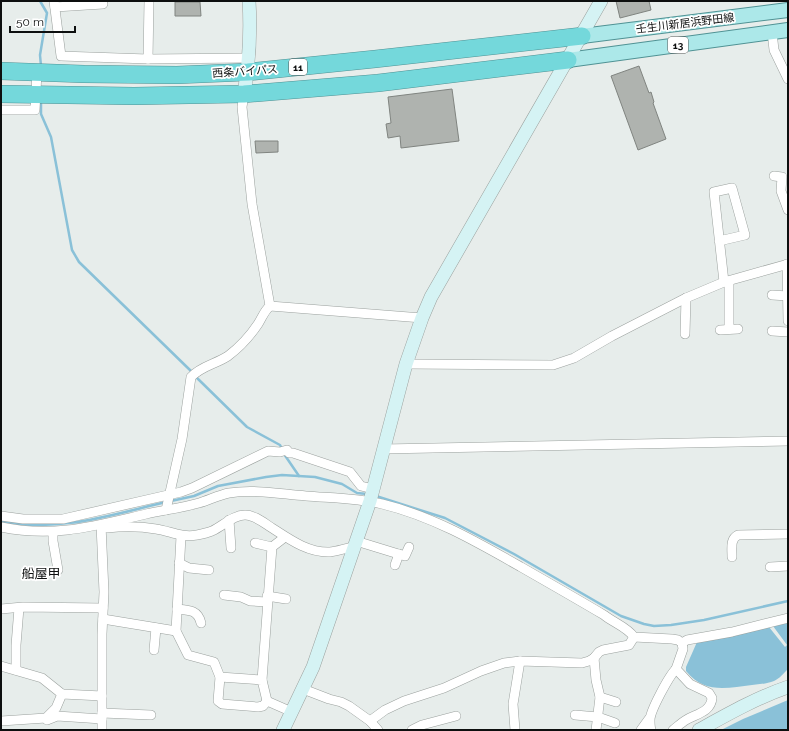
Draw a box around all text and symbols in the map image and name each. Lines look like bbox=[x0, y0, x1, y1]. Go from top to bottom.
scale bar bbox=[10, 8, 75, 34]
street label: 壬生川新居浜野田線 bbox=[635, 11, 735, 36]
text: 50 m bbox=[16, 15, 44, 29]
road number: 13 bbox=[668, 37, 688, 53]
road number: 11 bbox=[289, 59, 307, 75]
street label: 西条バイパス bbox=[212, 63, 278, 80]
district label: 船屋甲 bbox=[21, 566, 61, 581]

